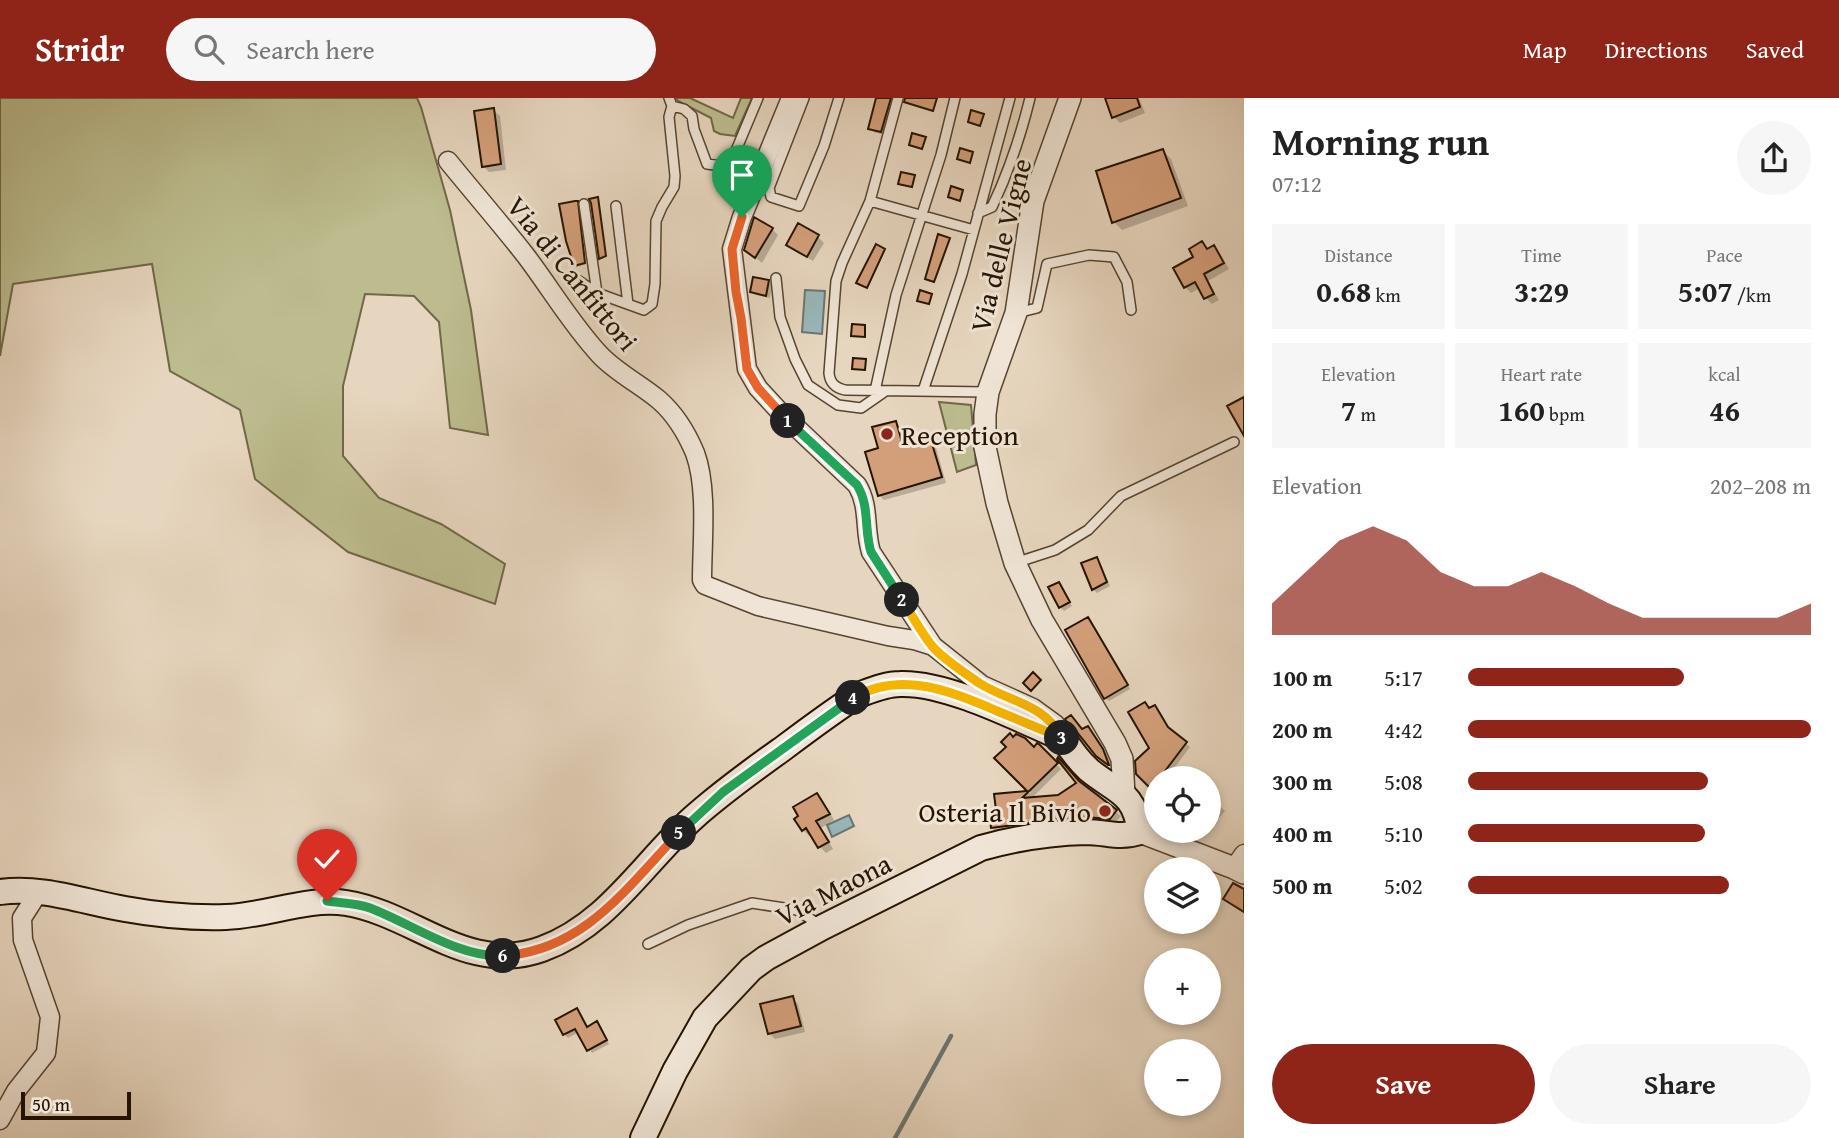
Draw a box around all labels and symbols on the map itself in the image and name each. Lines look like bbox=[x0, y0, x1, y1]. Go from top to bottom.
pin bbox=[712, 145, 772, 217]
street label: Via delle Vigne bbox=[959, 154, 1041, 336]
street label: Via di Canfittori bbox=[498, 187, 649, 359]
pin: 1 bbox=[770, 404, 806, 438]
place label: Reception bbox=[901, 414, 1019, 455]
marker: Reception bbox=[879, 426, 895, 442]
pin: 2 bbox=[884, 582, 920, 618]
pin: 4 bbox=[836, 680, 870, 716]
pin: 3 bbox=[1044, 720, 1080, 756]
place label: Osteria Il Bivio bbox=[919, 791, 1091, 832]
marker: Osteria Il Bivio bbox=[1097, 803, 1113, 819]
pin: 5 bbox=[662, 816, 696, 850]
pin bbox=[297, 829, 357, 901]
street label: Via Maona bbox=[768, 842, 899, 936]
pin: 6 bbox=[486, 938, 520, 974]
scale bar bbox=[21, 1089, 131, 1121]

